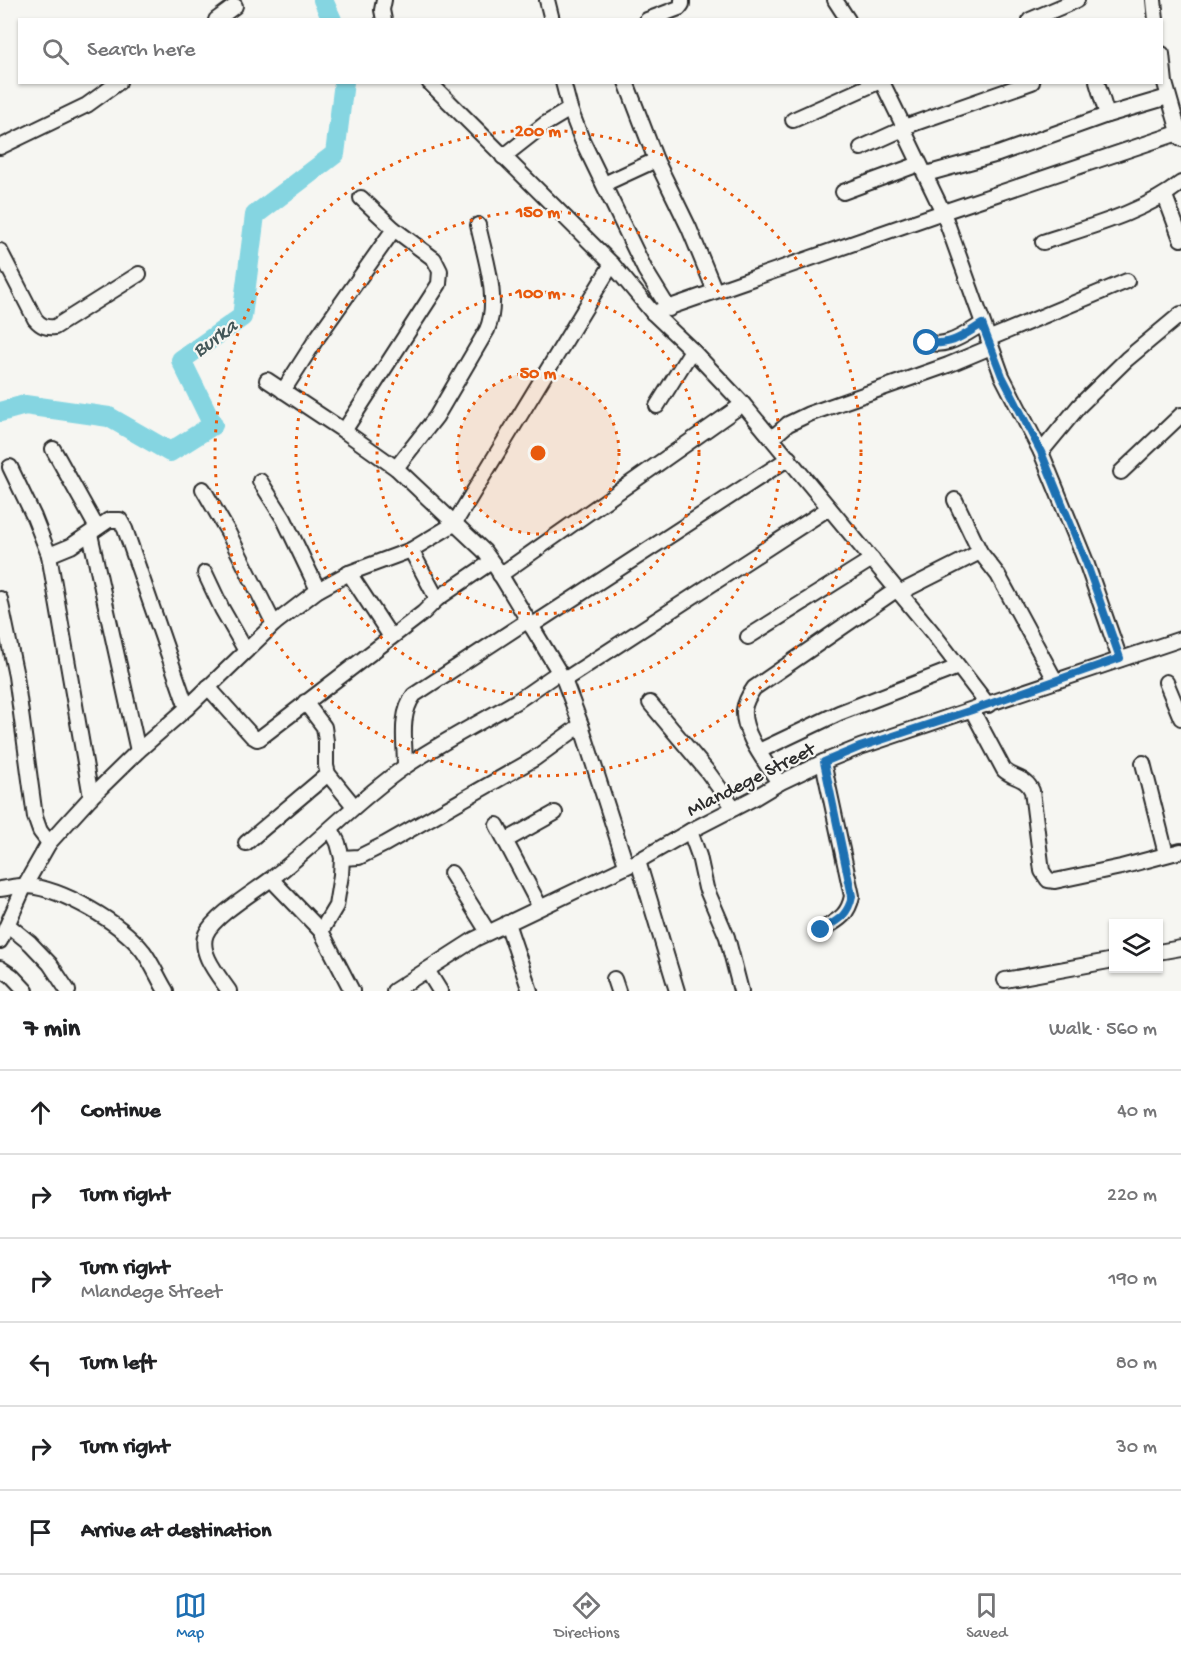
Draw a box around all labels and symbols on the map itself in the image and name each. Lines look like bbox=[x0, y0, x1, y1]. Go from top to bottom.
text: 200 m bbox=[515, 122, 561, 143]
text: 150 m bbox=[515, 203, 560, 224]
text: 100 m bbox=[515, 284, 561, 305]
water label: Burka bbox=[189, 315, 244, 364]
route start bbox=[913, 329, 939, 355]
text: 50 m bbox=[520, 364, 557, 385]
centre of rings bbox=[528, 443, 548, 463]
street label: Mlandege Street bbox=[684, 738, 821, 823]
route end bbox=[807, 916, 833, 942]

